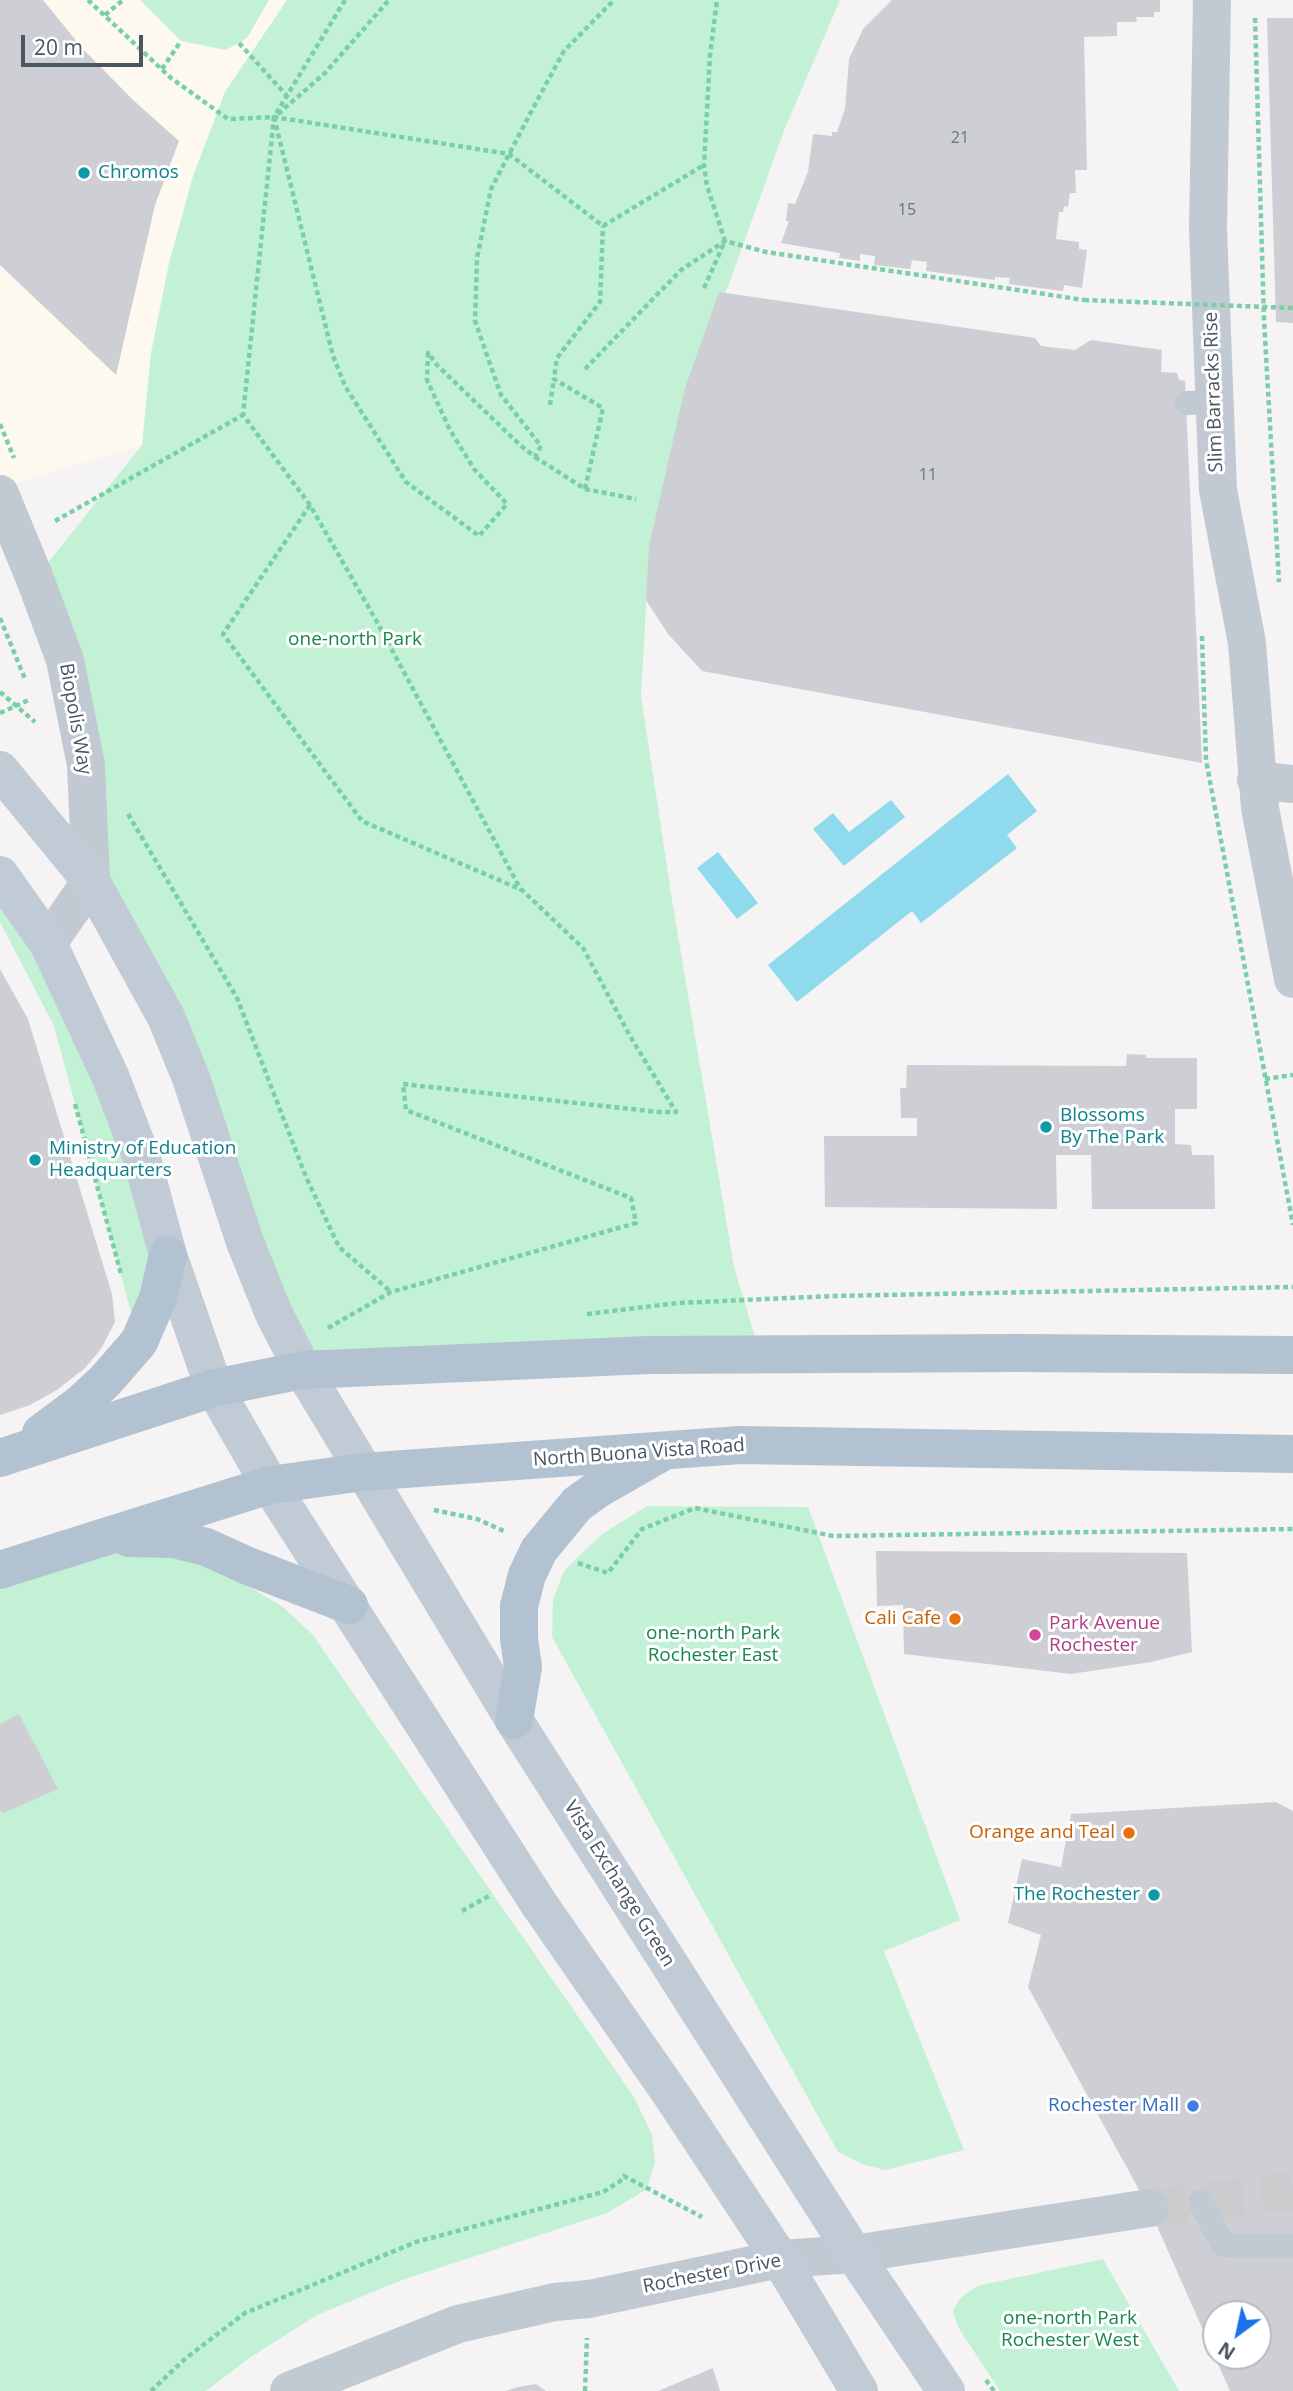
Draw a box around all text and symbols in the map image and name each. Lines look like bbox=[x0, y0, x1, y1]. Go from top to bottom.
scale bar bbox=[24, 21, 147, 65]
text: 20 m bbox=[34, 33, 83, 61]
house number: 21 bbox=[951, 128, 969, 148]
place label: Chromos bbox=[98, 162, 179, 184]
marker: Chromos bbox=[76, 165, 92, 181]
house number: 15 bbox=[898, 200, 916, 220]
street label: Slim Barracks Rise bbox=[1200, 311, 1228, 473]
house number: 11 bbox=[919, 465, 937, 485]
park label: one-north Park bbox=[288, 629, 422, 651]
street label: Biopolis Way bbox=[54, 661, 96, 777]
place label: Blossoms By The Park bbox=[1060, 1105, 1164, 1149]
marker: Blossoms By The Park bbox=[1038, 1119, 1054, 1135]
place label: Ministry of Education Headquarters bbox=[49, 1138, 236, 1182]
marker: Ministry of Education Headquarters bbox=[27, 1152, 43, 1168]
street label: North Buona Vista Road bbox=[532, 1434, 746, 1472]
place label: Cali Cafe bbox=[864, 1608, 941, 1630]
marker: Cali Cafe bbox=[947, 1611, 963, 1627]
place label: Park Avenue Rochester bbox=[1049, 1613, 1160, 1657]
park label: one-north Park Rochester East bbox=[646, 1623, 780, 1667]
marker: Park Avenue Rochester bbox=[1027, 1627, 1043, 1643]
street label: Vista Exchange Green bbox=[559, 1797, 679, 1971]
place label: Orange and Teal bbox=[969, 1822, 1115, 1844]
marker: Orange and Teal bbox=[1121, 1825, 1137, 1841]
place label: The Rochester bbox=[1013, 1884, 1140, 1906]
marker: The Rochester bbox=[1146, 1887, 1162, 1903]
place label: Rochester Mall bbox=[1048, 2095, 1179, 2117]
marker: Rochester Mall bbox=[1185, 2098, 1201, 2114]
street label: Rochester Drive bbox=[641, 2249, 783, 2299]
north arrow bbox=[1202, 2300, 1272, 2370]
park label: one-north Park Rochester West bbox=[1001, 2308, 1139, 2352]
text: N bbox=[1213, 2336, 1240, 2366]

